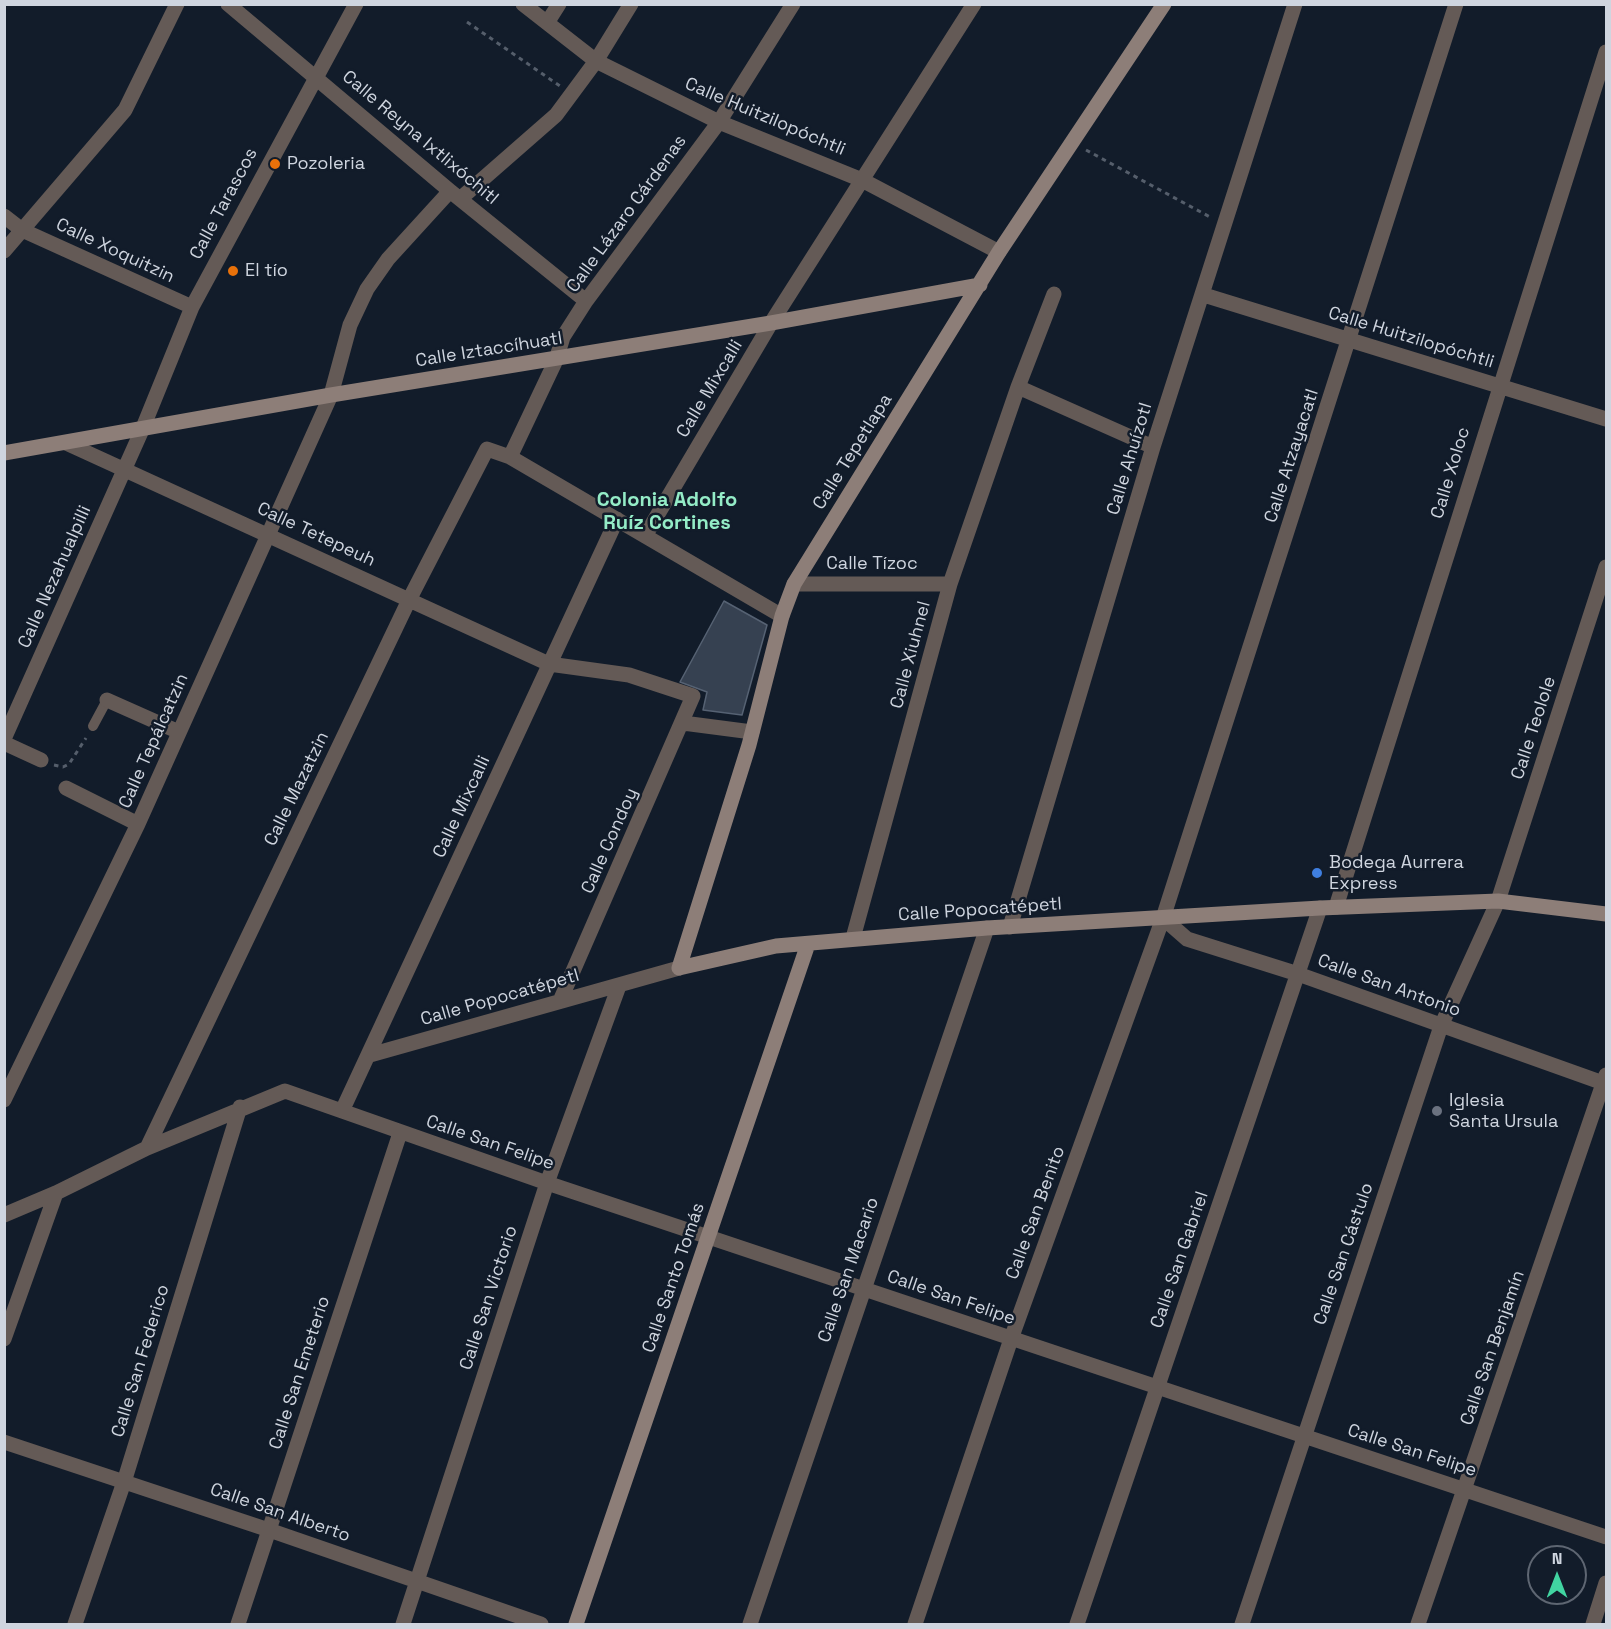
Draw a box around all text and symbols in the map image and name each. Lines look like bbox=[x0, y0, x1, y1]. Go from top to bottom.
street label: Calle Reyna Ixtlixóchitl bbox=[337, 66, 503, 210]
street label: Calle Huitzilopóchtli bbox=[682, 73, 848, 161]
street label: Calle Lázaro Cárdenas bbox=[563, 131, 691, 297]
street label: Calle Tarascos bbox=[186, 145, 262, 263]
place label: Pozoleria bbox=[287, 153, 365, 175]
marker: Pozoleria bbox=[268, 157, 282, 171]
street label: Calle Xoquitzin bbox=[52, 214, 178, 288]
place label: El tío bbox=[245, 260, 288, 282]
marker: El tío bbox=[226, 264, 240, 278]
street label: Calle Huitzilopóchtli bbox=[1326, 302, 1496, 374]
street label: Calle Iztaccíhuatl bbox=[414, 328, 564, 372]
street label: Calle Mixcalli bbox=[672, 336, 748, 442]
street label: Calle Atzayacatl bbox=[1260, 387, 1324, 525]
street label: Calle Tepetlapa bbox=[809, 390, 897, 514]
street label: Calle Ahuízotl bbox=[1103, 400, 1157, 518]
street label: Calle Xoloc bbox=[1427, 425, 1475, 521]
district label: Colonia Adolfo Ruíz Cortines bbox=[597, 489, 737, 536]
street label: Calle Tetepeuh bbox=[253, 498, 379, 572]
street label: Calle Nezahualpilli bbox=[14, 502, 96, 652]
street label: Calle Tízoc bbox=[826, 553, 918, 575]
street label: Calle Xiuhnel bbox=[886, 599, 936, 711]
street label: Calle Tepálcatzin bbox=[115, 670, 193, 812]
street label: Calle Teolole bbox=[1507, 674, 1561, 782]
street label: Calle Mazatzin bbox=[260, 728, 334, 850]
street label: Calle Mixcalli bbox=[429, 752, 495, 862]
street label: Calle Condoy bbox=[577, 785, 643, 897]
place label: Bodega Aurrera Express bbox=[1329, 852, 1464, 894]
marker: Bodega Aurrera Express bbox=[1310, 866, 1324, 880]
street label: Calle Popocatépetl bbox=[897, 894, 1063, 926]
street label: Calle San Antonio bbox=[1314, 950, 1464, 1022]
street label: Calle Popocatépetl bbox=[418, 965, 582, 1031]
place label: Iglesia Santa Ursula bbox=[1449, 1090, 1558, 1132]
marker: Iglesia Santa Ursula bbox=[1430, 1104, 1444, 1118]
street label: Calle San Felipe bbox=[423, 1111, 557, 1175]
street label: Calle San Benito bbox=[1002, 1143, 1070, 1283]
street label: Calle San Cástulo bbox=[1310, 1180, 1378, 1328]
street label: Calle San Gabriel bbox=[1146, 1189, 1214, 1331]
street label: Calle San Macario bbox=[814, 1195, 884, 1345]
street label: Calle Santo Tomás bbox=[638, 1200, 710, 1356]
street label: Calle San Victorio bbox=[455, 1223, 523, 1373]
street label: Calle San Felipe bbox=[884, 1266, 1018, 1330]
street label: Calle San Benjamín bbox=[1456, 1268, 1530, 1428]
street label: Calle San Federico bbox=[107, 1282, 175, 1440]
street label: Calle San Emeterio bbox=[265, 1294, 335, 1452]
street label: Calle San Felipe bbox=[1345, 1420, 1479, 1482]
street label: Calle San Alberto bbox=[207, 1479, 353, 1547]
north arrow bbox=[1527, 1545, 1587, 1605]
text: N bbox=[1552, 1548, 1562, 1569]

